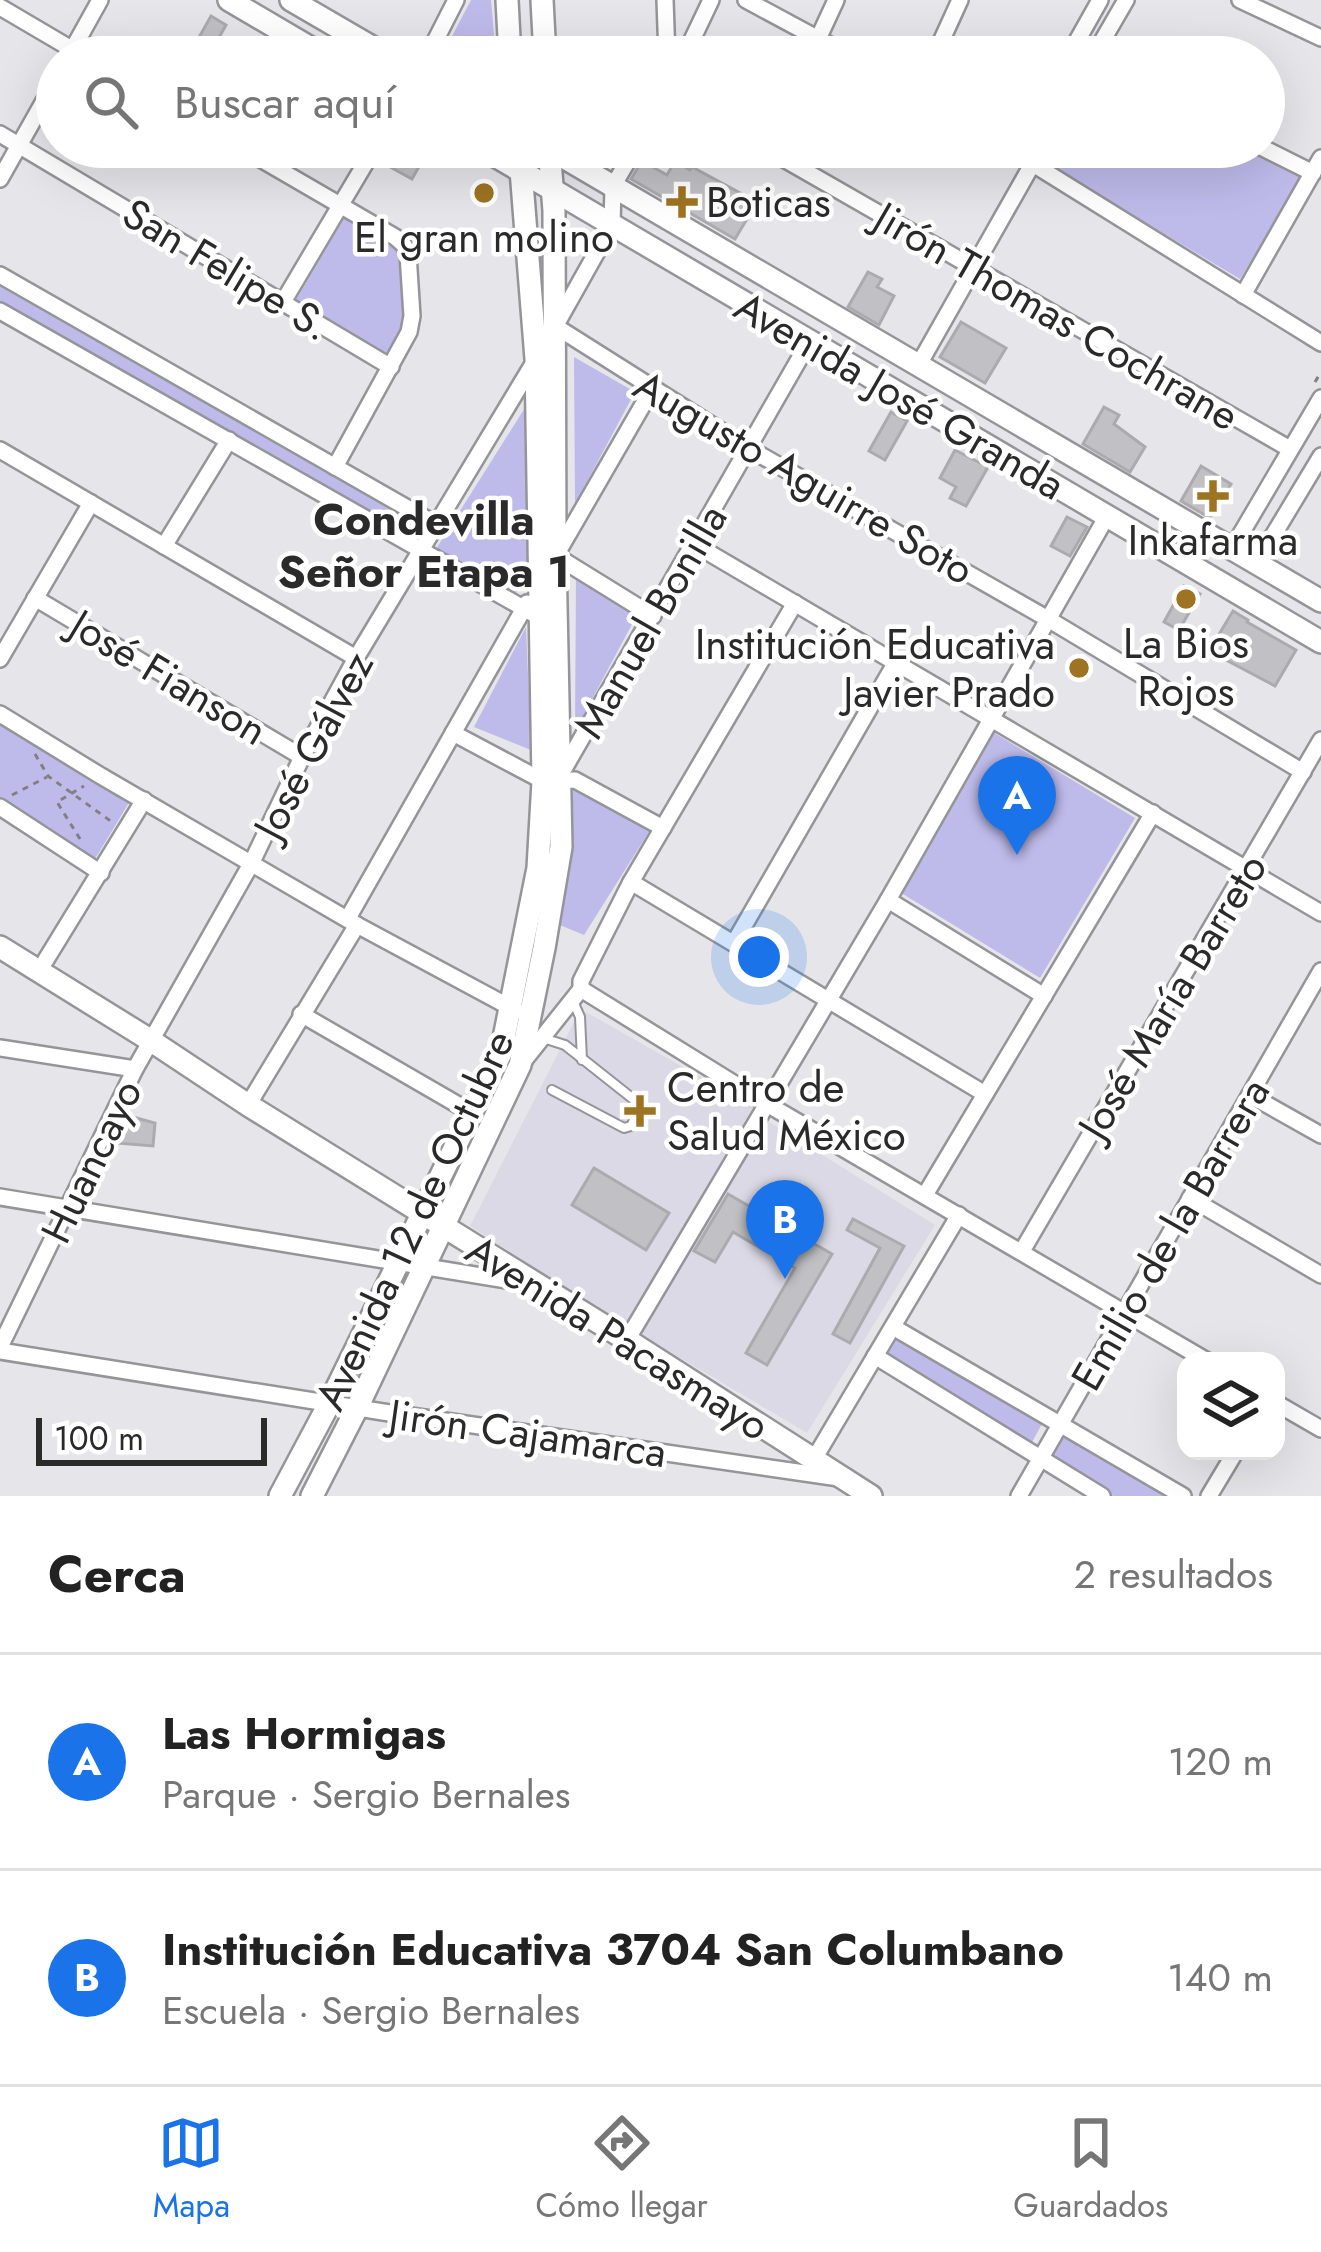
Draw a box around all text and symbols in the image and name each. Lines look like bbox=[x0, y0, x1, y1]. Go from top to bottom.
search box bbox=[36, 36, 1285, 168]
icon: search bbox=[78, 69, 144, 135]
text: Buscar aquí bbox=[174, 70, 396, 135]
place label: Boticas bbox=[706, 172, 831, 233]
marker: El gran molino bbox=[471, 180, 497, 206]
street label: San Felipe S. bbox=[111, 183, 343, 356]
street label: Jirón Thomas Cochrane bbox=[859, 185, 1250, 446]
marker: Boticas bbox=[669, 189, 695, 215]
place label: El gran molino bbox=[354, 207, 614, 268]
street label: Avenida José Granda bbox=[723, 276, 1076, 515]
street label: Augusto Aguirre Soto bbox=[622, 355, 985, 600]
marker: Inkafarma bbox=[1200, 483, 1226, 509]
district label: Condevilla Señor Etapa 1 bbox=[278, 487, 570, 604]
street label: Manuel Bonilla bbox=[559, 493, 742, 750]
place label: Inkafarma bbox=[1128, 510, 1298, 571]
marker: La Bios Rojos bbox=[1173, 586, 1199, 612]
street label: José Fianson bbox=[54, 592, 279, 760]
place label: La Bios Rojos bbox=[1123, 613, 1249, 722]
place label: Institución Educativa Javier Prado bbox=[695, 614, 1055, 723]
street label: José Gálvez bbox=[236, 640, 388, 854]
marker: Institución Educativa Javier Prado bbox=[1066, 655, 1092, 681]
pin: A bbox=[978, 756, 1056, 855]
street label: José María Barreto bbox=[1061, 842, 1282, 1155]
your location bbox=[729, 927, 789, 987]
street label: Avenida 12 de Octubre bbox=[300, 1020, 529, 1420]
place label: Centro de Salud México bbox=[667, 1057, 906, 1166]
street label: Emilio de la Barrera bbox=[1056, 1067, 1285, 1402]
street label: Huancayo bbox=[26, 1069, 157, 1253]
marker: Centro de Salud México bbox=[624, 1095, 656, 1127]
pin: B bbox=[746, 1180, 824, 1279]
street label: Avenida Pacasmayo bbox=[454, 1219, 781, 1455]
map controls bbox=[1177, 1352, 1285, 1460]
button: layers bbox=[1177, 1352, 1285, 1460]
street label: Jirón Cajamarca bbox=[381, 1383, 670, 1483]
scale bar bbox=[36, 1412, 267, 1465]
text: 100 m bbox=[54, 1415, 144, 1462]
text: Cerca bbox=[48, 1537, 186, 1611]
text: 2 resultados bbox=[1074, 1546, 1273, 1603]
text: Las Hormigas bbox=[162, 1701, 446, 1766]
text: A bbox=[73, 1733, 101, 1790]
text: 120 m bbox=[1168, 1733, 1273, 1790]
text: Parque · Sergio Bernales bbox=[162, 1766, 571, 1823]
text: Institución Educativa 3704 San Columbano bbox=[162, 1917, 1064, 1982]
text: B bbox=[74, 1949, 100, 2006]
text: 140 m bbox=[1167, 1949, 1273, 2006]
text: Escuela · Sergio Bernales bbox=[162, 1982, 580, 2039]
tab: Mapa bbox=[153, 2110, 230, 2229]
tab: Cómo llegar bbox=[535, 2110, 708, 2229]
tab: Guardados bbox=[1013, 2110, 1168, 2229]

